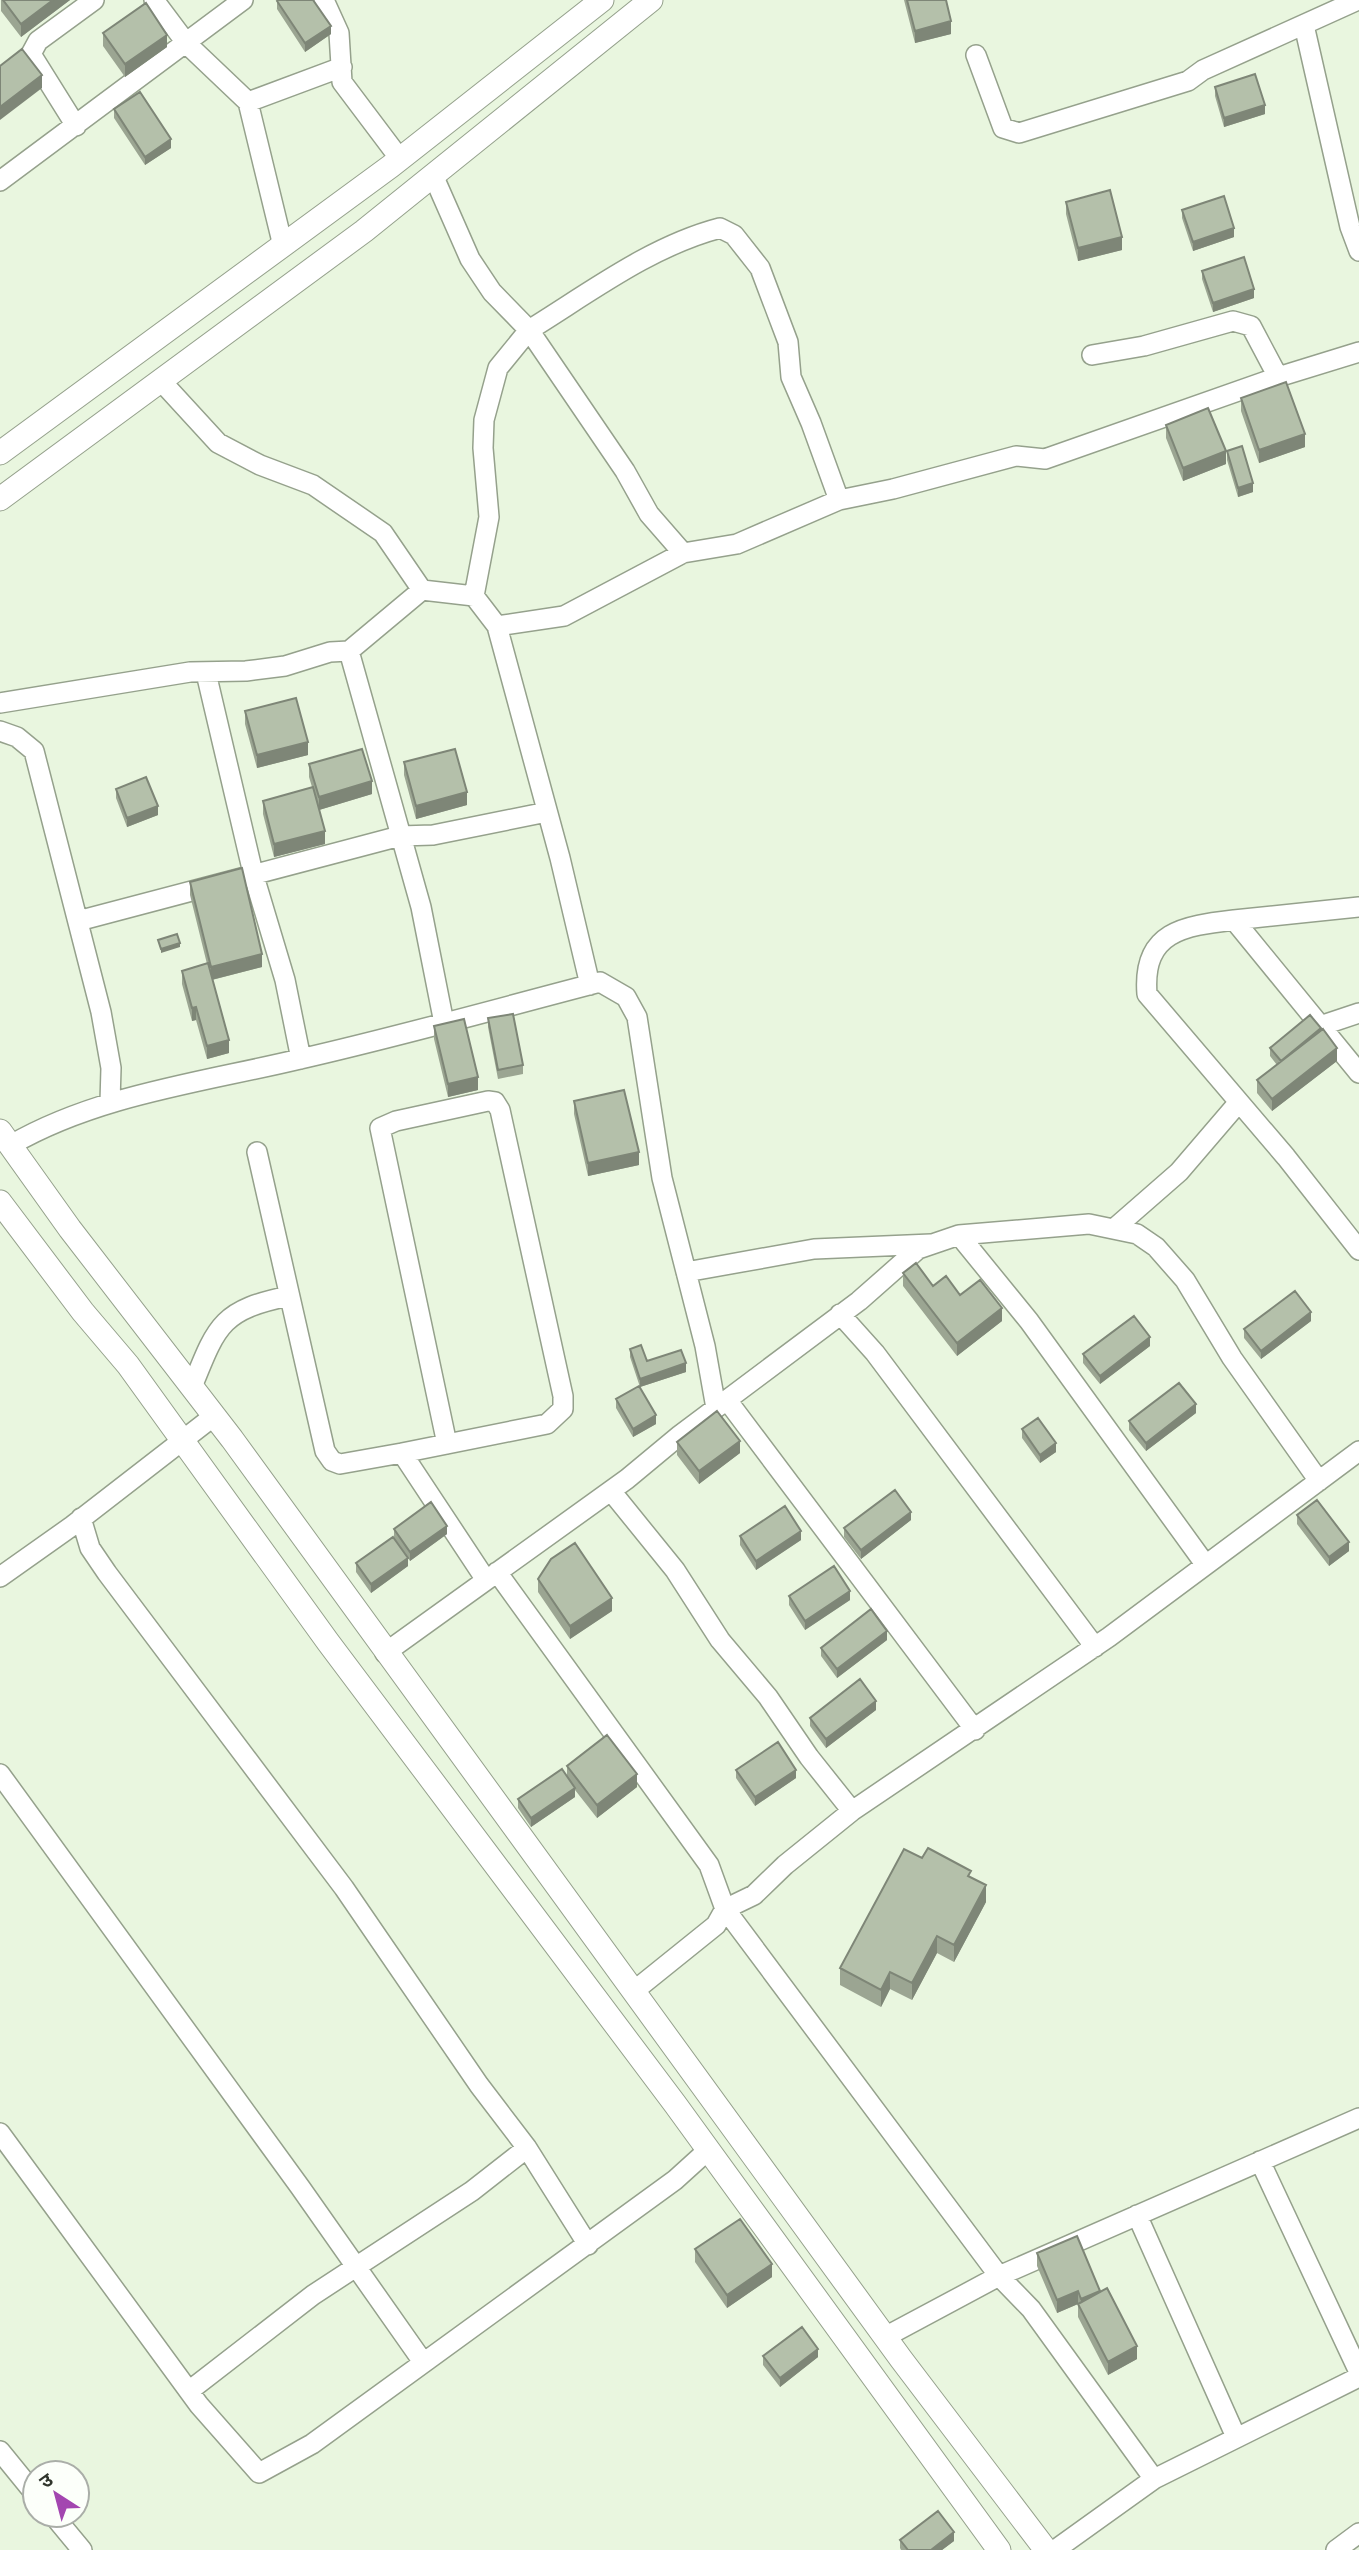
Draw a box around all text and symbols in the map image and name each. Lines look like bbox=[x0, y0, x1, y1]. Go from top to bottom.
north arrow bbox=[21, 2459, 91, 2529]
text: उ bbox=[35, 2468, 58, 2493]

